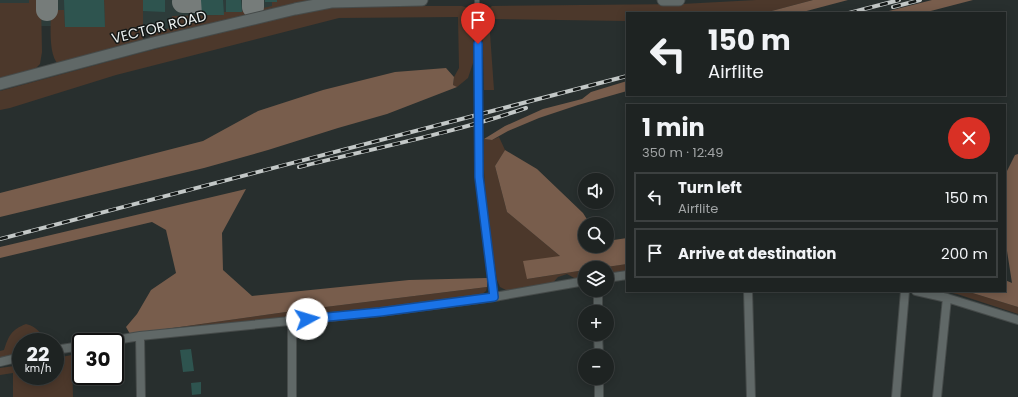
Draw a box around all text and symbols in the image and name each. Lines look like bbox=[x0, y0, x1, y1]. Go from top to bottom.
pin bbox=[461, 3, 495, 44]
street label: VECTOR ROAD bbox=[109, 6, 209, 48]
icon: arrive bbox=[467, 9, 489, 31]
text: 150 m bbox=[708, 21, 791, 60]
icon: left bbox=[642, 28, 694, 80]
text: Airflite bbox=[708, 59, 764, 84]
text: 1 min bbox=[642, 111, 705, 144]
button: close bbox=[948, 117, 990, 159]
text: 350 m · 12:49 bbox=[642, 143, 723, 162]
map controls bbox=[578, 173, 614, 385]
button: sound bbox=[578, 173, 614, 209]
text: Turn left bbox=[678, 177, 742, 198]
icon: left bbox=[644, 186, 666, 208]
text: 150 m bbox=[945, 187, 988, 208]
text: Airflite bbox=[678, 199, 718, 218]
button: search bbox=[578, 217, 614, 253]
icon: arrive bbox=[644, 242, 666, 264]
text: Arrive at destination bbox=[678, 243, 836, 264]
text: 200 m bbox=[941, 243, 988, 264]
button: layers bbox=[578, 261, 614, 297]
position arrow bbox=[286, 298, 328, 340]
button: + bbox=[578, 305, 614, 341]
speed limit sign: 30 bbox=[72, 333, 124, 385]
text: 22 bbox=[27, 340, 49, 368]
button: − bbox=[578, 349, 614, 385]
text: km/h bbox=[25, 361, 51, 376]

